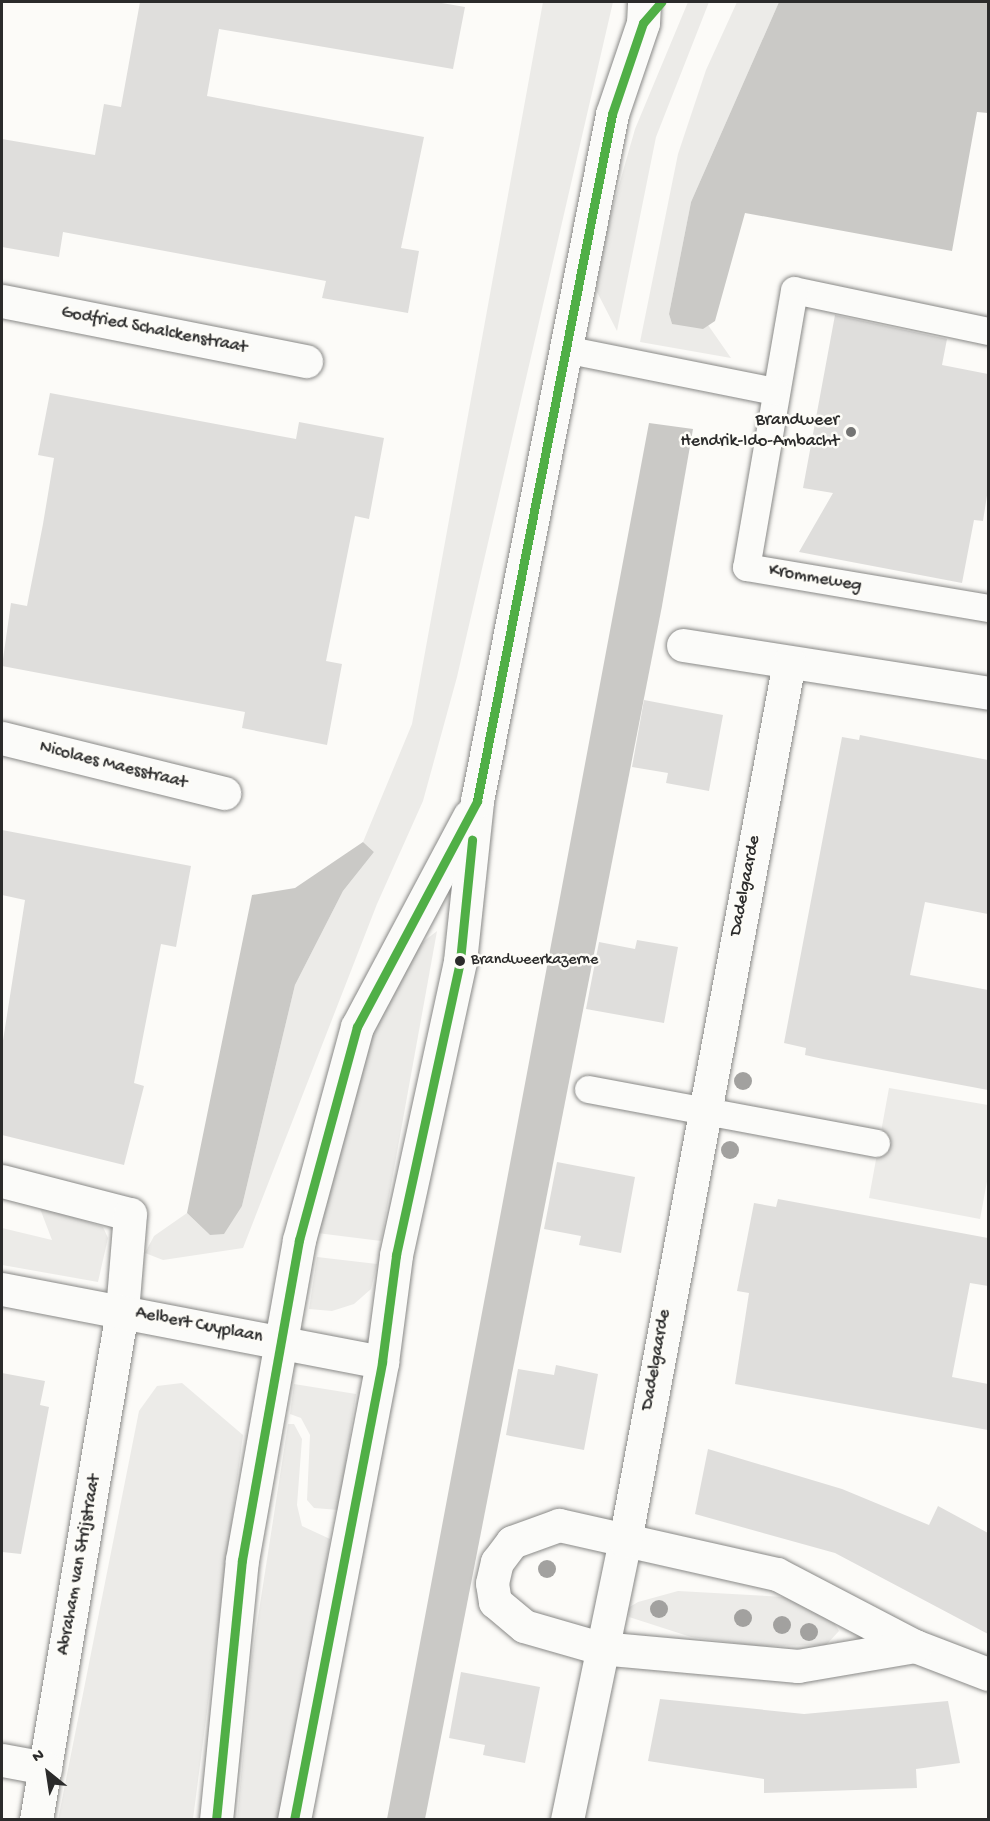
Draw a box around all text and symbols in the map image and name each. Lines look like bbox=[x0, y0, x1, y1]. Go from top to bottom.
street label: Godfried Schalckenstraat bbox=[59, 302, 249, 360]
place label: Brandweer Hendrik-Ido-Ambacht bbox=[680, 411, 839, 454]
marker: Brandweer Hendrik-Ido-Ambacht bbox=[844, 425, 858, 439]
street label: Krommeweg bbox=[767, 560, 863, 598]
street label: Nicolaes Maesstraat bbox=[37, 737, 189, 795]
street label: Dadelgaarde bbox=[726, 834, 766, 938]
place label: Brandweerkazerne bbox=[471, 951, 598, 971]
marker: Brandweerkazerne bbox=[454, 955, 466, 967]
street label: Aelbert Cuyplaan bbox=[134, 1303, 264, 1349]
street label: Dadelgaarde bbox=[638, 1308, 676, 1412]
street label: Abraham van Strijstraat bbox=[53, 1473, 107, 1657]
north arrow bbox=[18, 1743, 78, 1803]
text: N bbox=[29, 1746, 48, 1768]

